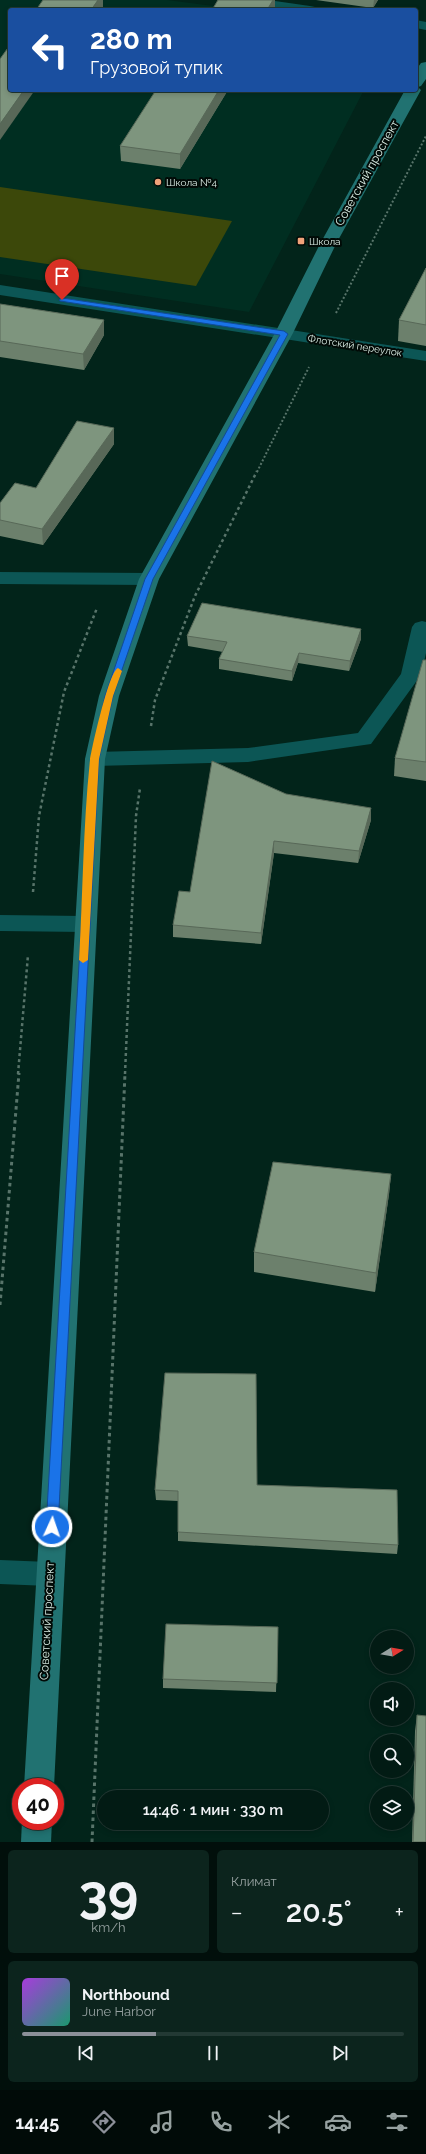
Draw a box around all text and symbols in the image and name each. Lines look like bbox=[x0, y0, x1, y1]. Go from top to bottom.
text: 280 m bbox=[90, 23, 173, 56]
icon: left bbox=[24, 24, 76, 76]
text: Грузовой тупик bbox=[90, 57, 223, 78]
street label: Советский проспект bbox=[332, 118, 402, 228]
marker: Школа №4 bbox=[153, 177, 163, 187]
place label: Школа №4 bbox=[166, 177, 217, 188]
marker: Школа bbox=[296, 236, 306, 246]
place label: Школа bbox=[309, 236, 341, 247]
pin bbox=[45, 259, 79, 300]
icon: arrive bbox=[51, 265, 73, 287]
street label: Флотский переулок bbox=[307, 333, 403, 358]
position arrow bbox=[31, 1506, 73, 1548]
street label: Советский проспект bbox=[37, 1561, 57, 1681]
north arrow bbox=[370, 1630, 414, 1674]
map controls bbox=[370, 1630, 414, 1830]
button: sound bbox=[370, 1682, 414, 1726]
button: search bbox=[370, 1734, 414, 1778]
speed limit sign: 40 bbox=[12, 1778, 64, 1830]
button: layers bbox=[370, 1786, 414, 1830]
text: 14:46 · 1 мин · 330 m bbox=[143, 1801, 283, 1819]
text: 39 bbox=[79, 1863, 138, 1924]
text: Климат bbox=[231, 1874, 277, 1889]
text: 20.5° bbox=[286, 1894, 352, 1929]
text: − bbox=[231, 1899, 243, 1925]
text: + bbox=[395, 1899, 404, 1925]
text: km/h bbox=[91, 1920, 126, 1935]
text: Northbound bbox=[82, 1986, 170, 2004]
text: June Harbor bbox=[82, 2004, 156, 2019]
icon: previous bbox=[75, 2042, 97, 2064]
icon: pause bbox=[202, 2042, 224, 2064]
icon: next bbox=[329, 2042, 351, 2064]
icon: directions bbox=[90, 2108, 118, 2136]
icon: music bbox=[148, 2108, 176, 2136]
icon: phone bbox=[207, 2108, 235, 2136]
icon: climate bbox=[265, 2108, 293, 2136]
icon: car bbox=[324, 2108, 352, 2136]
icon: filters bbox=[383, 2108, 411, 2136]
text: 14:45 bbox=[15, 2112, 59, 2133]

